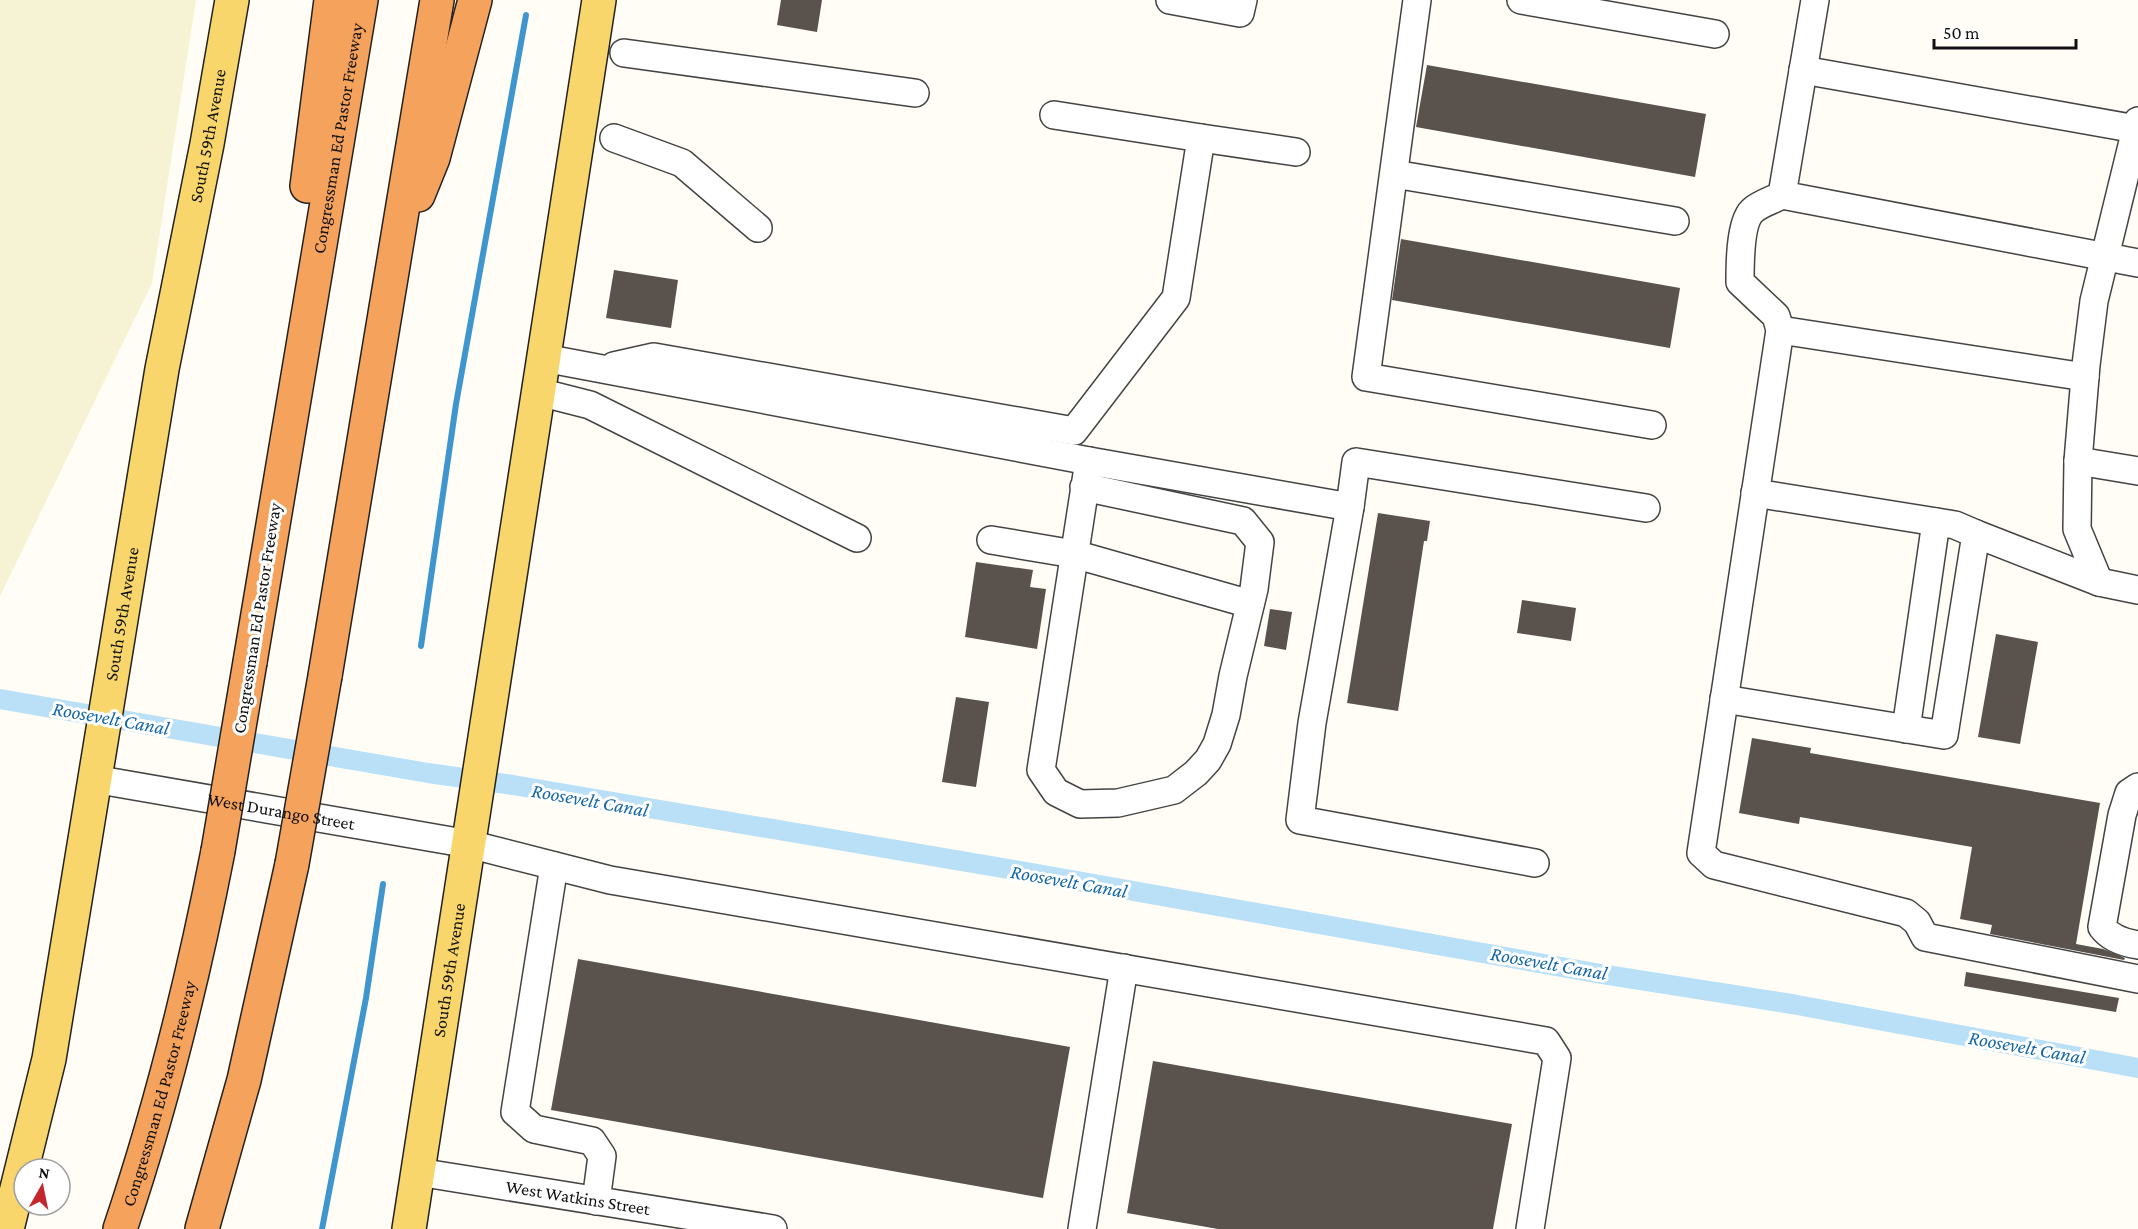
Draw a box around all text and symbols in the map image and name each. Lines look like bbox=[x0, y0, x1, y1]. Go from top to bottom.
scale bar bbox=[1934, 12, 2076, 50]
street label: Congressman Ed Pastor Freeway bbox=[309, 21, 367, 255]
text: 50 m bbox=[1943, 23, 1980, 43]
street label: South 59th Avenue bbox=[186, 67, 230, 204]
street label: Congressman Ed Pastor Freeway bbox=[229, 501, 285, 735]
street label: South 59th Avenue bbox=[101, 546, 143, 682]
water label: Roosevelt Canal bbox=[51, 697, 172, 739]
water label: Roosevelt Canal bbox=[530, 779, 651, 821]
street label: West Durango Street bbox=[206, 789, 357, 834]
water label: Roosevelt Canal bbox=[1009, 860, 1130, 902]
street label: South 59th Avenue bbox=[429, 902, 469, 1038]
water label: Roosevelt Canal bbox=[1489, 942, 1610, 984]
street label: Congressman Ed Pastor Freeway bbox=[118, 978, 200, 1209]
water label: Roosevelt Canal bbox=[1967, 1026, 2088, 1068]
north arrow bbox=[12, 1157, 72, 1217]
text: N bbox=[38, 1163, 51, 1182]
street label: West Watkins Street bbox=[504, 1176, 653, 1219]

